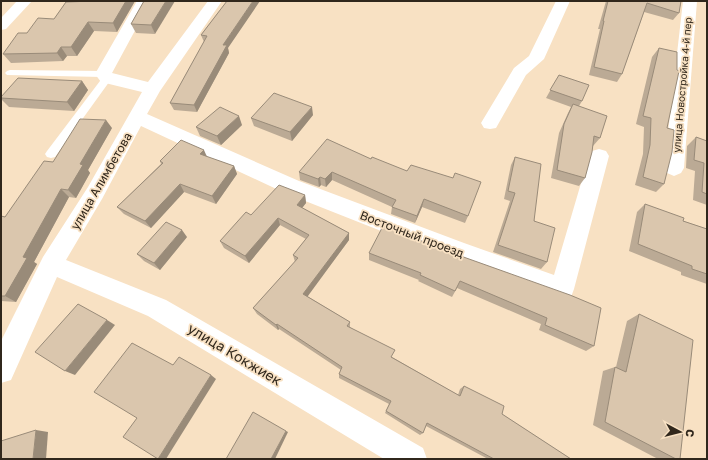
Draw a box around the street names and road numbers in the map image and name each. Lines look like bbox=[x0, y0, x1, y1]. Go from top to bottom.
street label: улица Новостройка 4-й пер bbox=[670, 17, 694, 153]
street label: улица Алимбетова bbox=[67, 130, 135, 232]
street label: Восточный проезд bbox=[358, 207, 466, 261]
street label: улица Кокжиек bbox=[185, 319, 285, 389]

